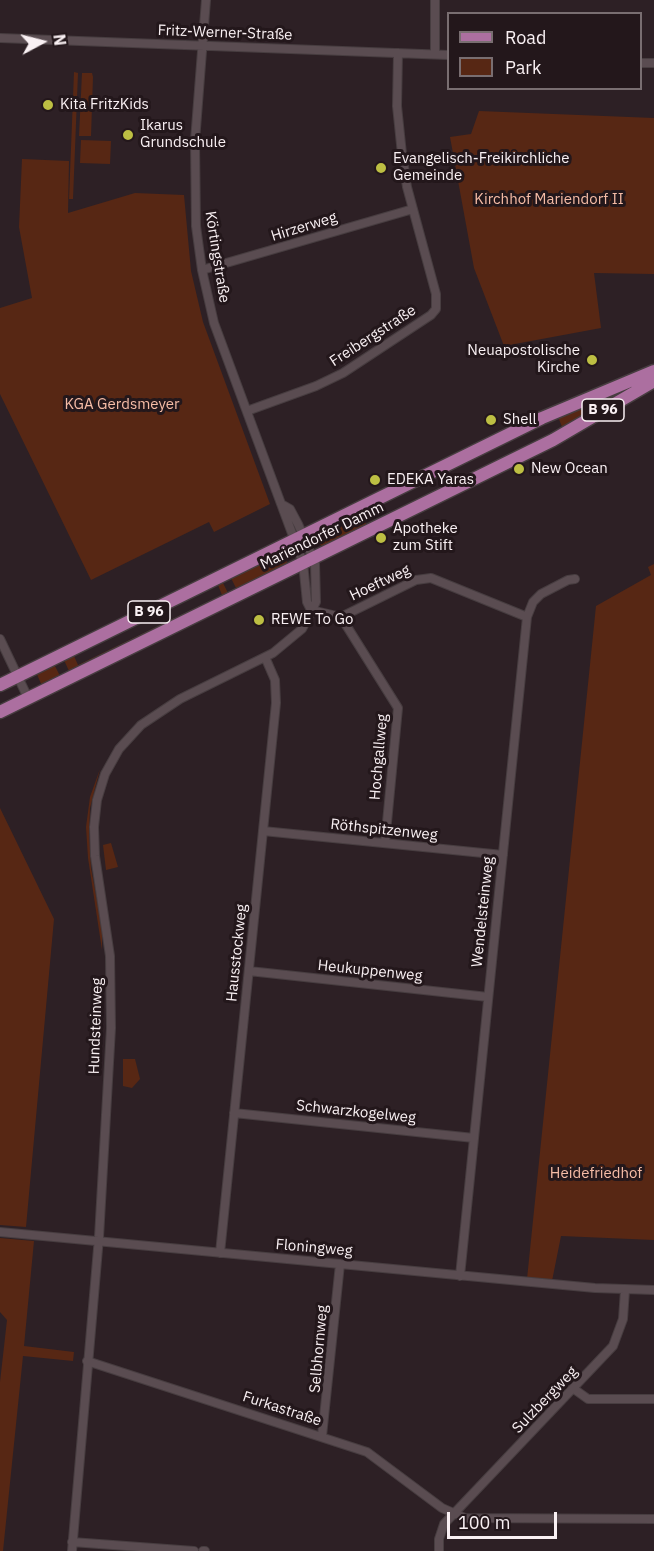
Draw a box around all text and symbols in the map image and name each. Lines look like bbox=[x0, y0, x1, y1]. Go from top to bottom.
north arrow bbox=[12, 12, 72, 72]
legend bbox=[447, 12, 642, 90]
street label: Fritz-Werner-Straße bbox=[157, 22, 293, 44]
text: Road bbox=[505, 26, 546, 49]
text: N bbox=[49, 33, 70, 47]
text: Park bbox=[505, 56, 541, 79]
place label: Kita FritzKids bbox=[60, 96, 149, 114]
marker: Kita FritzKids bbox=[41, 98, 55, 112]
place label: Ikarus Grundschule bbox=[140, 117, 226, 152]
marker: Ikarus Grundschule bbox=[121, 128, 135, 142]
place label: Evangelisch-Freikirchliche Gemeinde bbox=[393, 150, 570, 185]
marker: Evangelisch-Freikirchliche Gemeinde bbox=[374, 161, 388, 175]
park label: Kirchhof Mariendorf II bbox=[474, 191, 624, 209]
street label: Hirzerweg bbox=[269, 208, 339, 246]
street label: Körtingstraße bbox=[201, 210, 233, 304]
street label: Freibergstraße bbox=[326, 301, 420, 371]
place label: Neuapostolische Kirche bbox=[467, 342, 580, 377]
marker: Neuapostolische Kirche bbox=[585, 353, 599, 367]
park label: KGA Gerdsmeyer bbox=[64, 396, 180, 414]
road number: B 96 bbox=[582, 399, 624, 421]
place label: Shell bbox=[503, 411, 537, 429]
marker: Shell bbox=[484, 413, 498, 427]
place label: New Ocean bbox=[531, 460, 608, 478]
marker: New Ocean bbox=[512, 462, 526, 476]
place label: EDEKA Yaras bbox=[387, 471, 474, 489]
marker: EDEKA Yaras bbox=[368, 473, 382, 487]
street label: Mariendorfer Damm bbox=[257, 498, 387, 574]
place label: Apotheke zum Stift bbox=[393, 520, 458, 555]
marker: Apotheke zum Stift bbox=[374, 531, 388, 545]
street label: Hoeftweg bbox=[347, 561, 413, 605]
road number: B 96 bbox=[128, 601, 170, 623]
place label: REWE To Go bbox=[271, 611, 353, 629]
marker: REWE To Go bbox=[252, 613, 266, 627]
street label: Hochgallweg bbox=[366, 713, 392, 801]
street label: Röthspitzenweg bbox=[330, 815, 438, 845]
street label: Wendelsteinweg bbox=[468, 856, 498, 968]
street label: Hausstockweg bbox=[223, 903, 251, 1003]
street label: Heukuppenweg bbox=[317, 957, 423, 985]
street label: Hundsteinweg bbox=[85, 977, 107, 1075]
street label: Schwarzkogelweg bbox=[295, 1097, 417, 1127]
park label: Heidefriedhof bbox=[550, 1165, 642, 1183]
street label: Floningweg bbox=[275, 1236, 353, 1260]
street label: Selbhornweg bbox=[306, 1304, 332, 1394]
street label: Sulzbergweg bbox=[509, 1363, 581, 1437]
street label: Furkastraße bbox=[240, 1388, 324, 1430]
scale bar bbox=[450, 1500, 560, 1538]
text: 100 m bbox=[458, 1511, 510, 1534]

